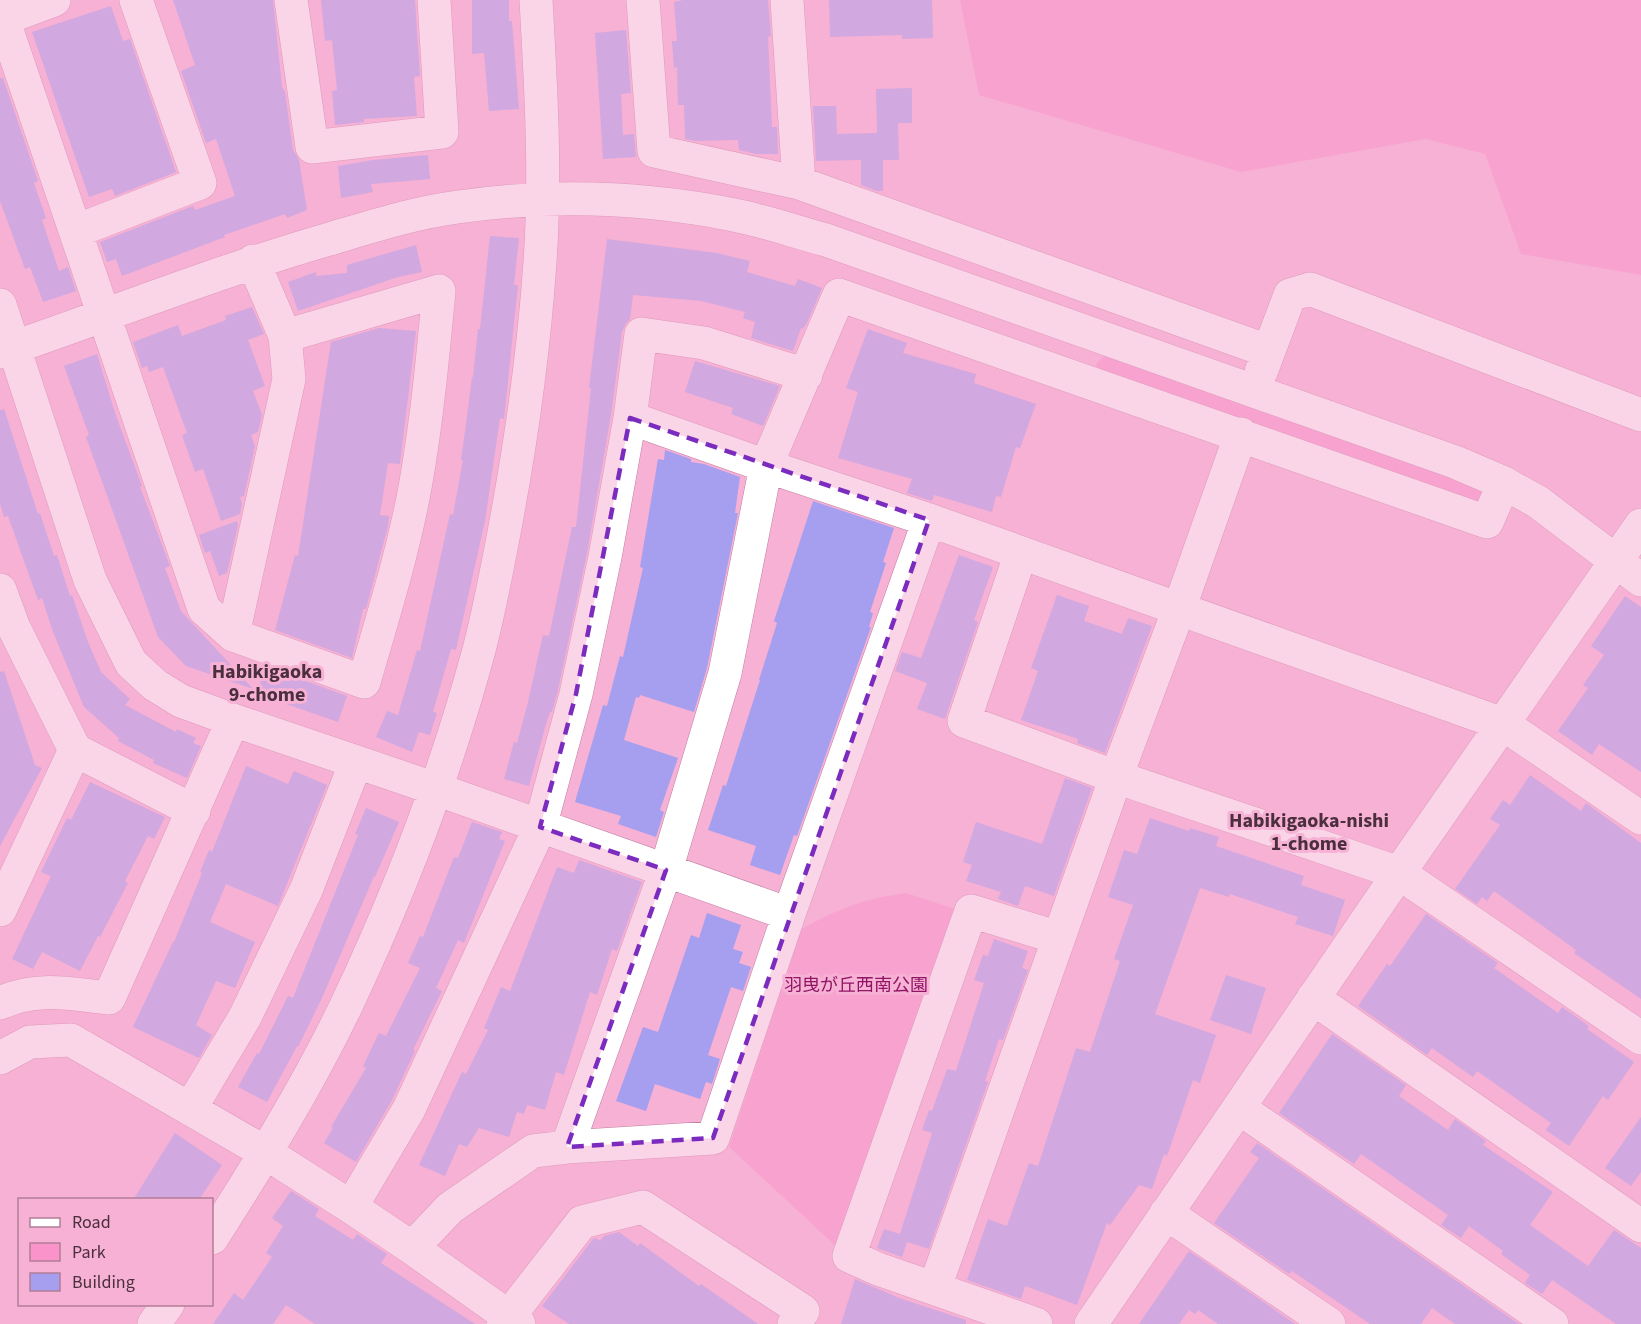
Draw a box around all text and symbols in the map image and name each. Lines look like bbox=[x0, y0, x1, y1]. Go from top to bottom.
district label: Habikigaoka 9-chome bbox=[212, 658, 322, 709]
district label: Habikigaoka-nishi 1-chome bbox=[1229, 807, 1389, 858]
park label: 羽曳が丘西南公園 bbox=[784, 973, 928, 998]
legend bbox=[18, 1198, 213, 1306]
text: Road bbox=[72, 1210, 111, 1235]
text: Park bbox=[72, 1240, 106, 1265]
text: Building bbox=[72, 1270, 135, 1295]

